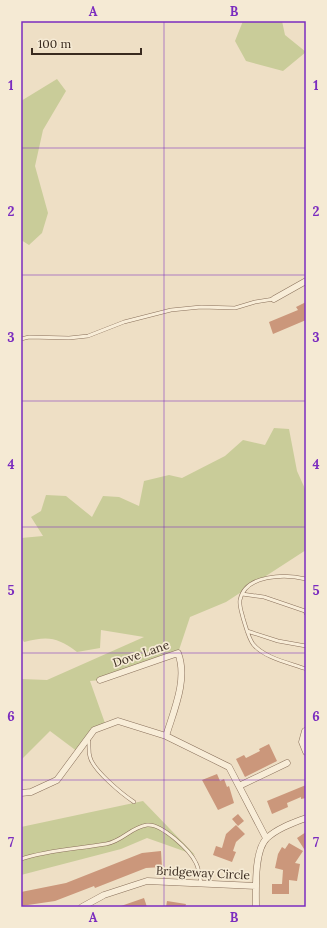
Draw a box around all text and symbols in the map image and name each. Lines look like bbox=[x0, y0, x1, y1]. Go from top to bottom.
text: A bbox=[89, 3, 98, 20]
text: B bbox=[230, 3, 239, 20]
scale bar bbox=[32, 30, 141, 56]
text: 100 m bbox=[38, 36, 71, 51]
text: 1 bbox=[8, 77, 14, 94]
text: 1 bbox=[313, 77, 319, 94]
text: 2 bbox=[8, 203, 15, 220]
text: 2 bbox=[313, 203, 320, 220]
text: 3 bbox=[7, 329, 15, 346]
text: 3 bbox=[312, 329, 320, 346]
text: 4 bbox=[7, 456, 15, 473]
text: 4 bbox=[312, 456, 320, 473]
text: 5 bbox=[7, 582, 15, 599]
text: 5 bbox=[312, 582, 320, 599]
street label: Dove Lane bbox=[111, 637, 172, 670]
text: 6 bbox=[7, 708, 15, 725]
text: 6 bbox=[312, 708, 320, 725]
text: 7 bbox=[8, 834, 14, 851]
text: 7 bbox=[313, 834, 319, 851]
street label: Bridgeway Circle bbox=[156, 863, 251, 882]
text: A bbox=[89, 909, 98, 926]
text: B bbox=[230, 909, 239, 926]

